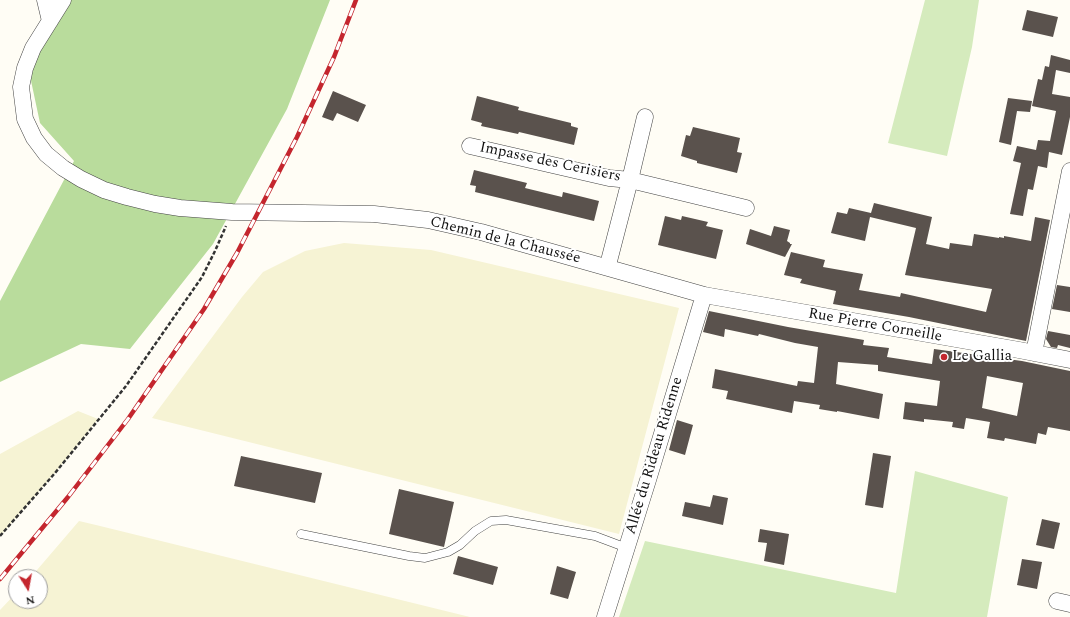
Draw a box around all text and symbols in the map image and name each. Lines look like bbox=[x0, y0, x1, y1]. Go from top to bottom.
street label: Impasse des Cerisiers bbox=[478, 139, 622, 187]
street label: Chemin de la Chaussée bbox=[428, 214, 582, 268]
street label: Rue Pierre Corneille bbox=[807, 305, 943, 347]
place label: Le Gallia bbox=[952, 348, 1012, 366]
marker: Le Gallia bbox=[939, 352, 949, 362]
street label: Allée du Rideau Ridenne bbox=[622, 375, 688, 537]
north arrow bbox=[8, 569, 48, 609]
text: N bbox=[24, 591, 36, 609]

